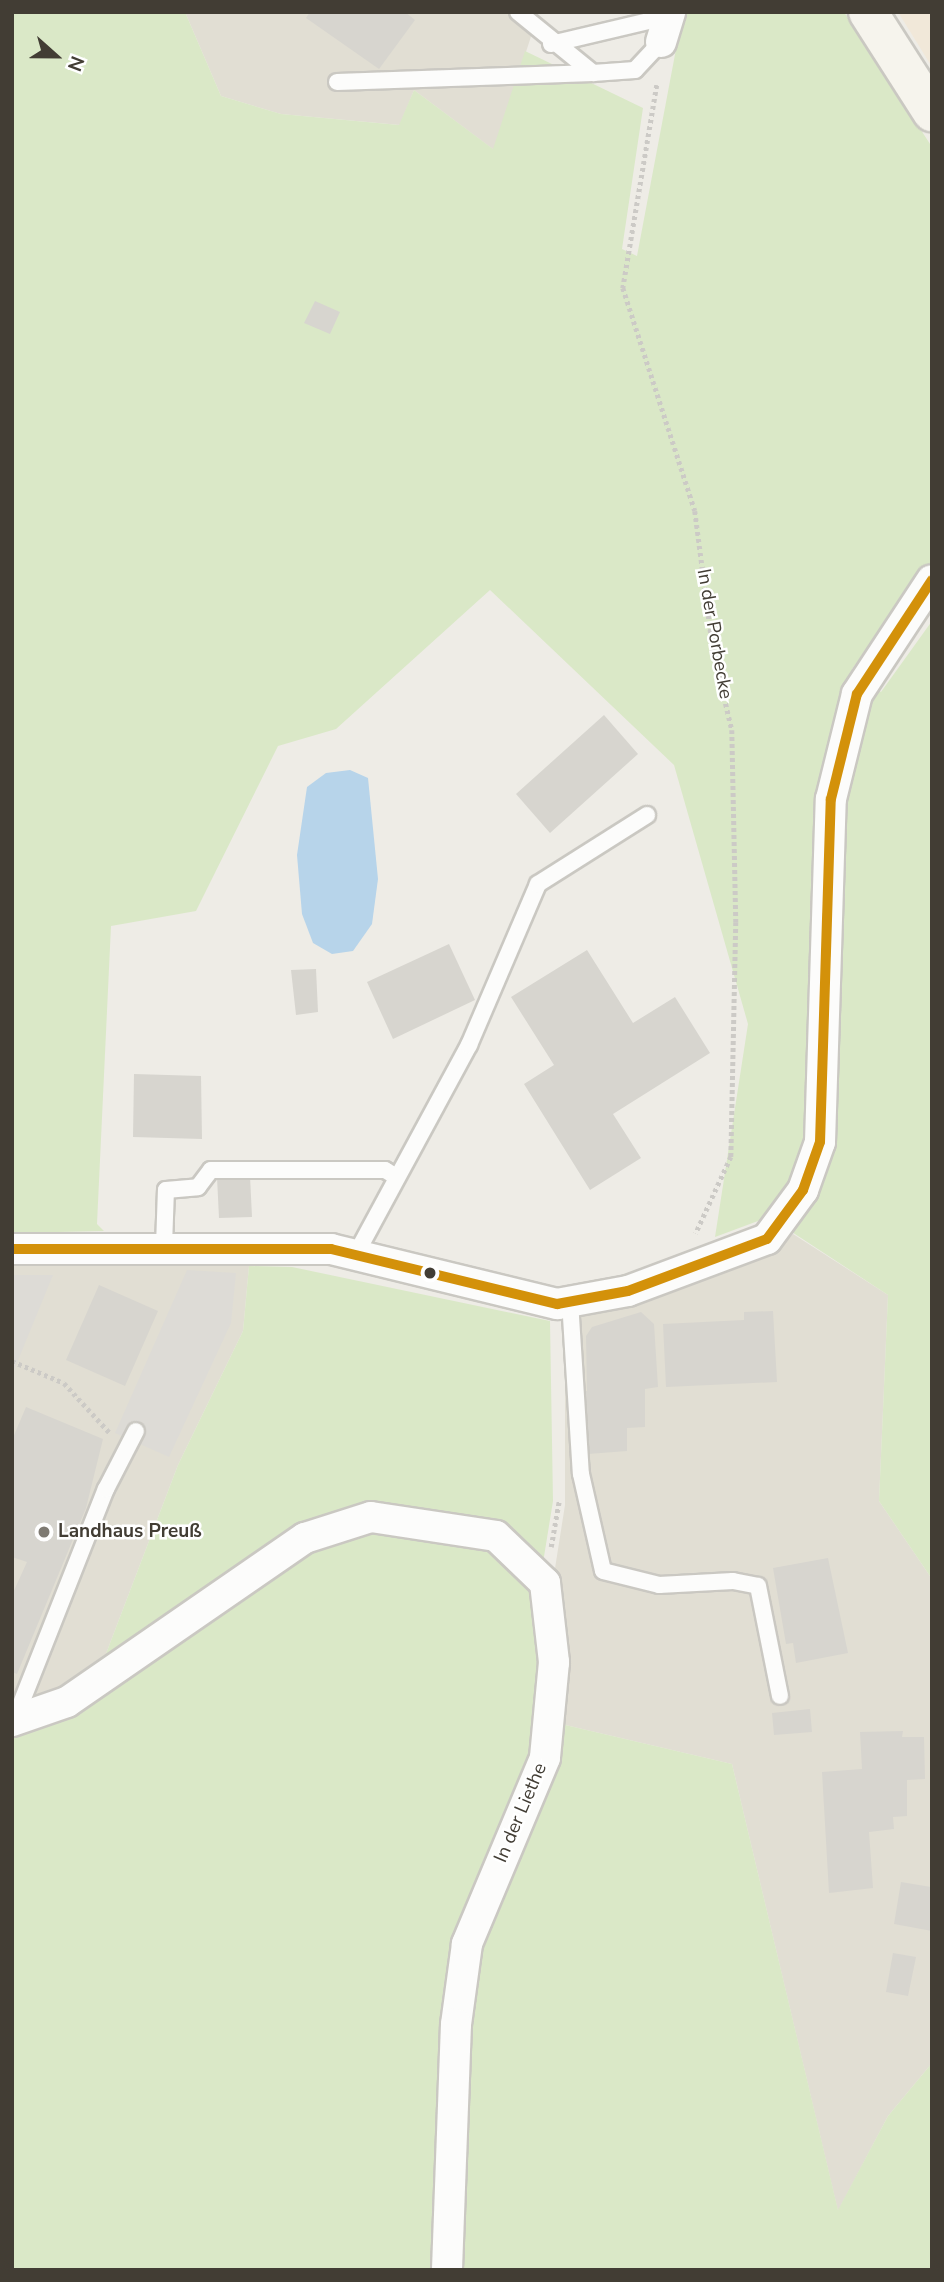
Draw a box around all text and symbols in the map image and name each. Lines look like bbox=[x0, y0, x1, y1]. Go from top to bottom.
north arrow bbox=[21, 21, 91, 91]
text: N bbox=[61, 52, 90, 75]
street label: In der Porbecke bbox=[691, 567, 737, 701]
unlabelled marker bbox=[423, 1266, 437, 1280]
place label: Landhaus Preuß bbox=[58, 1521, 202, 1543]
marker: Landhaus Preuß bbox=[36, 1524, 52, 1540]
street label: In der Liethe bbox=[490, 1760, 552, 1866]

